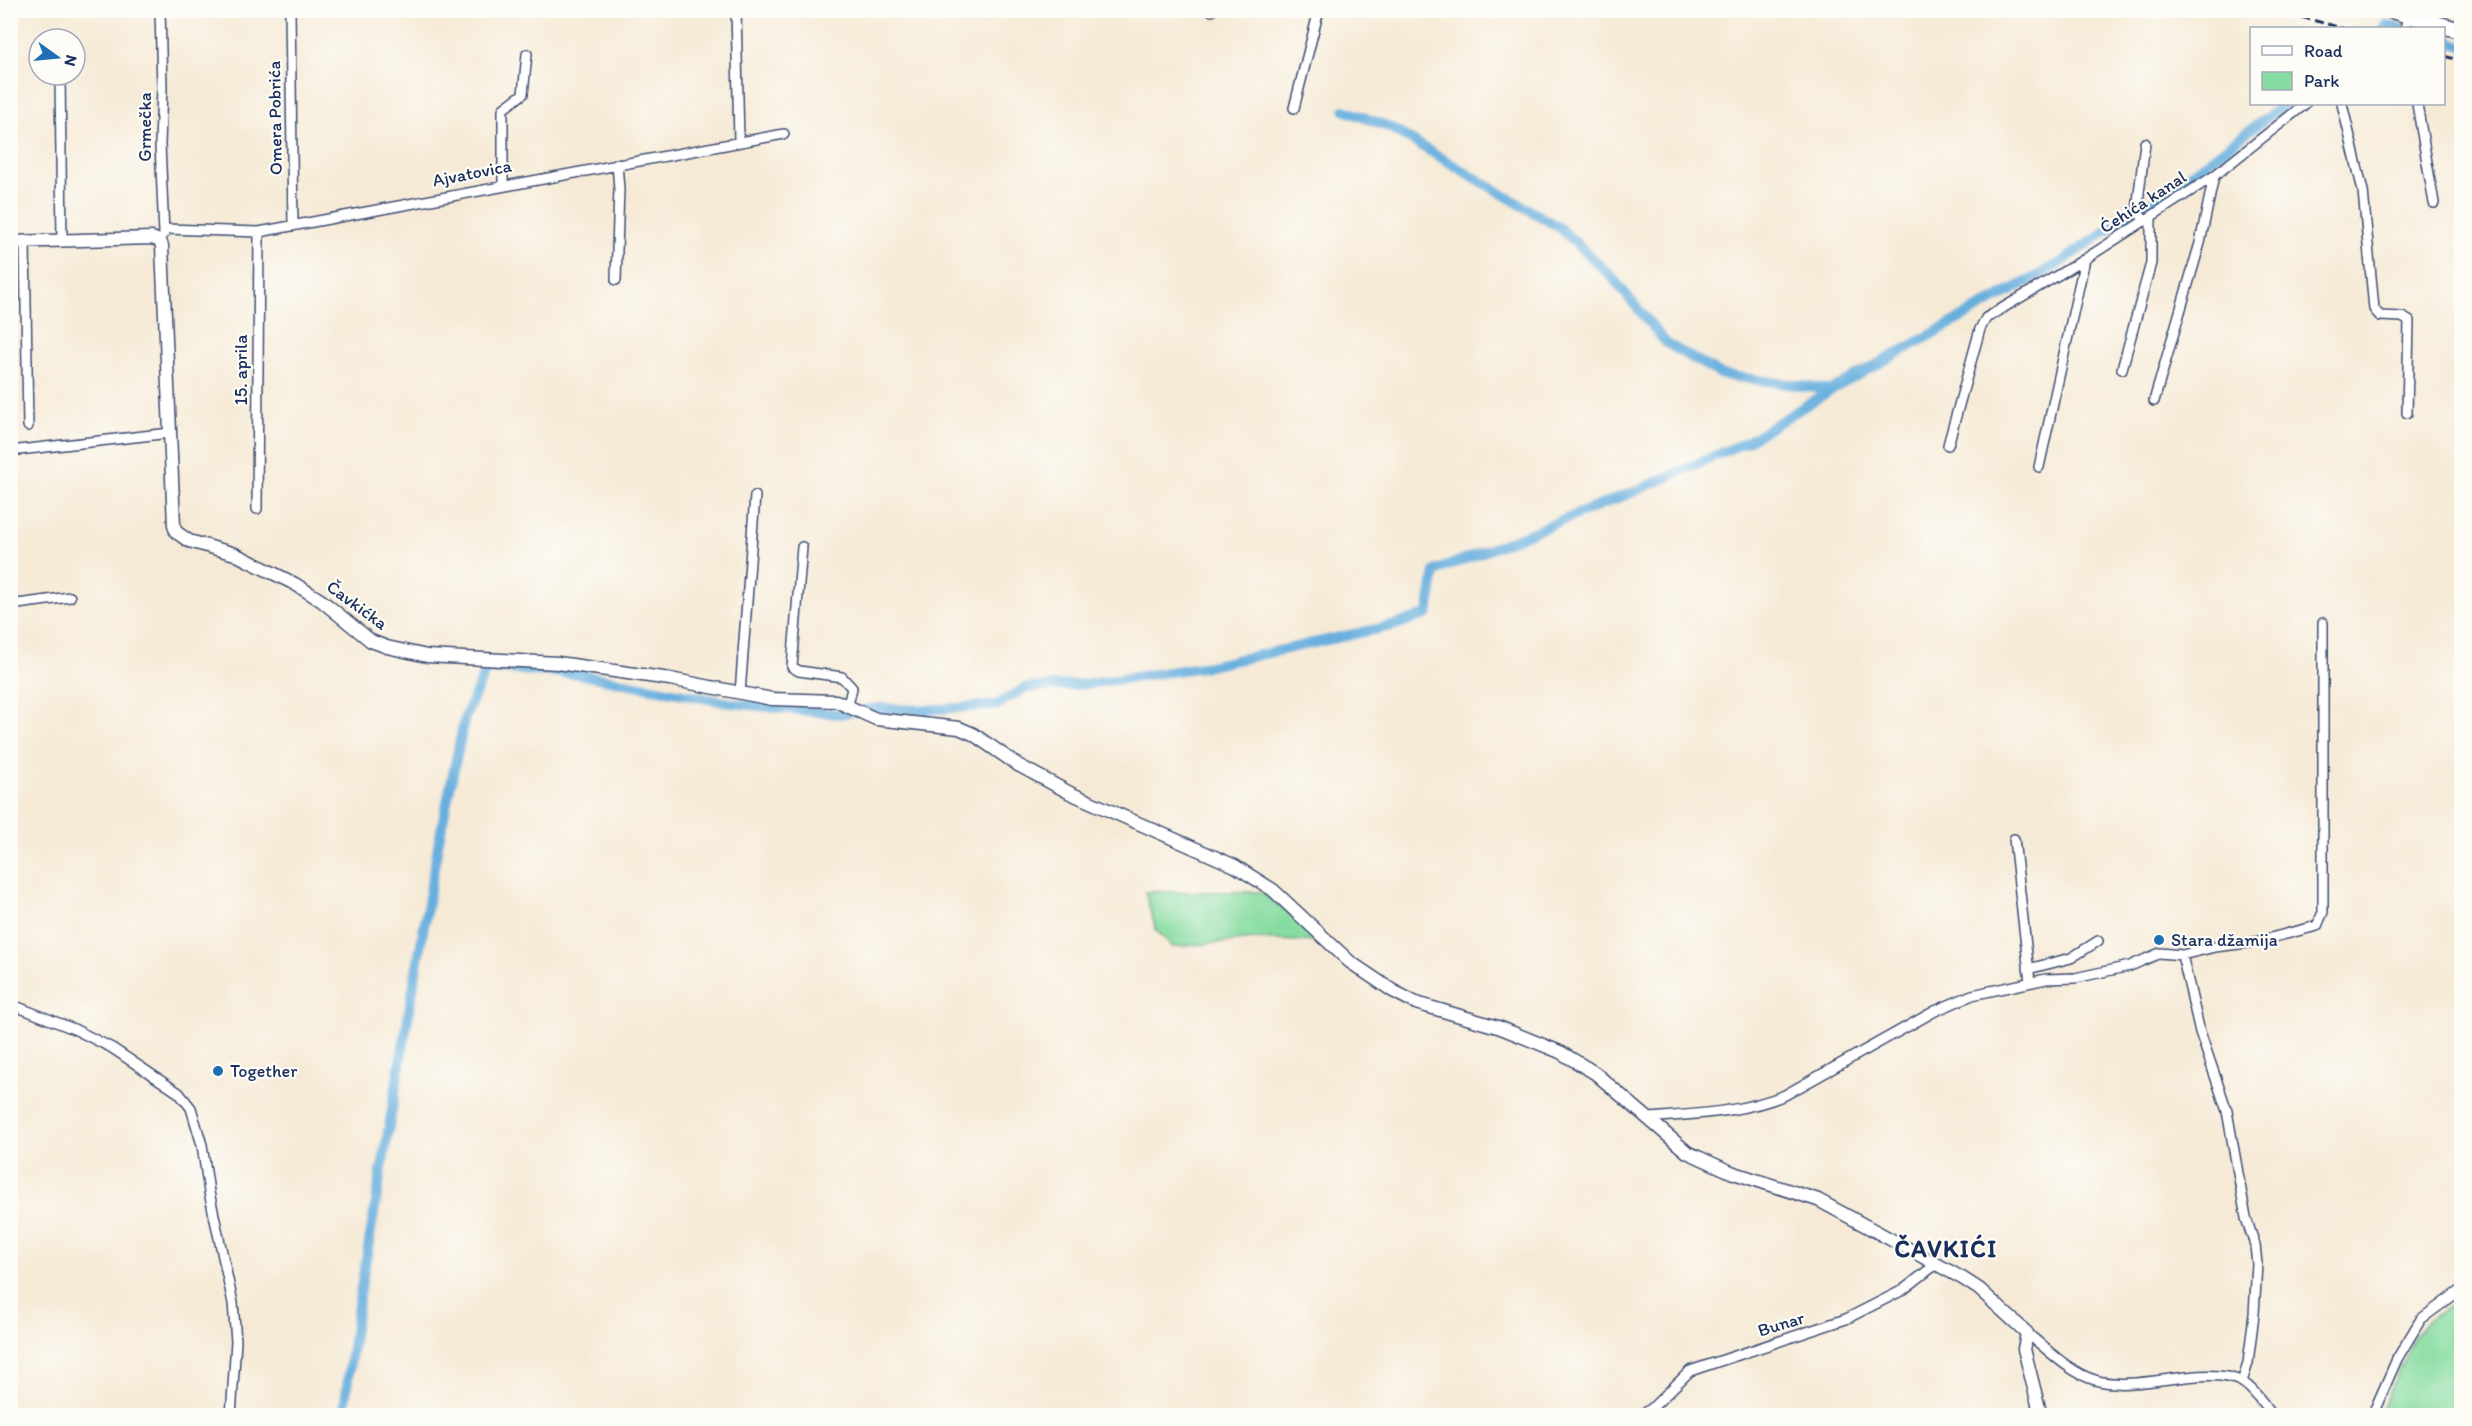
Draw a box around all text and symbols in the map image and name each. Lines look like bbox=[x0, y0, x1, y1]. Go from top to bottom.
north arrow bbox=[27, 27, 87, 87]
legend bbox=[2250, 27, 2445, 105]
text: Road bbox=[2304, 40, 2343, 62]
text: N bbox=[60, 53, 82, 68]
street label: Omera Pobrića bbox=[263, 60, 287, 175]
text: Park bbox=[2304, 70, 2339, 92]
street label: Grmečka bbox=[134, 92, 156, 162]
street label: Ajvatovica bbox=[431, 154, 514, 191]
street label: Ćehića kanal bbox=[2095, 166, 2191, 238]
street label: 15. aprila bbox=[230, 334, 252, 406]
street label: Čavkićka bbox=[322, 576, 392, 635]
place label: Stara džamija bbox=[2171, 929, 2278, 951]
marker: Stara džamija bbox=[2152, 933, 2166, 947]
place label: Together bbox=[230, 1060, 298, 1082]
marker: Together bbox=[211, 1064, 225, 1078]
district label: ČAVKIĆI bbox=[1894, 1234, 1998, 1263]
street label: Bunar bbox=[1755, 1306, 1807, 1341]

